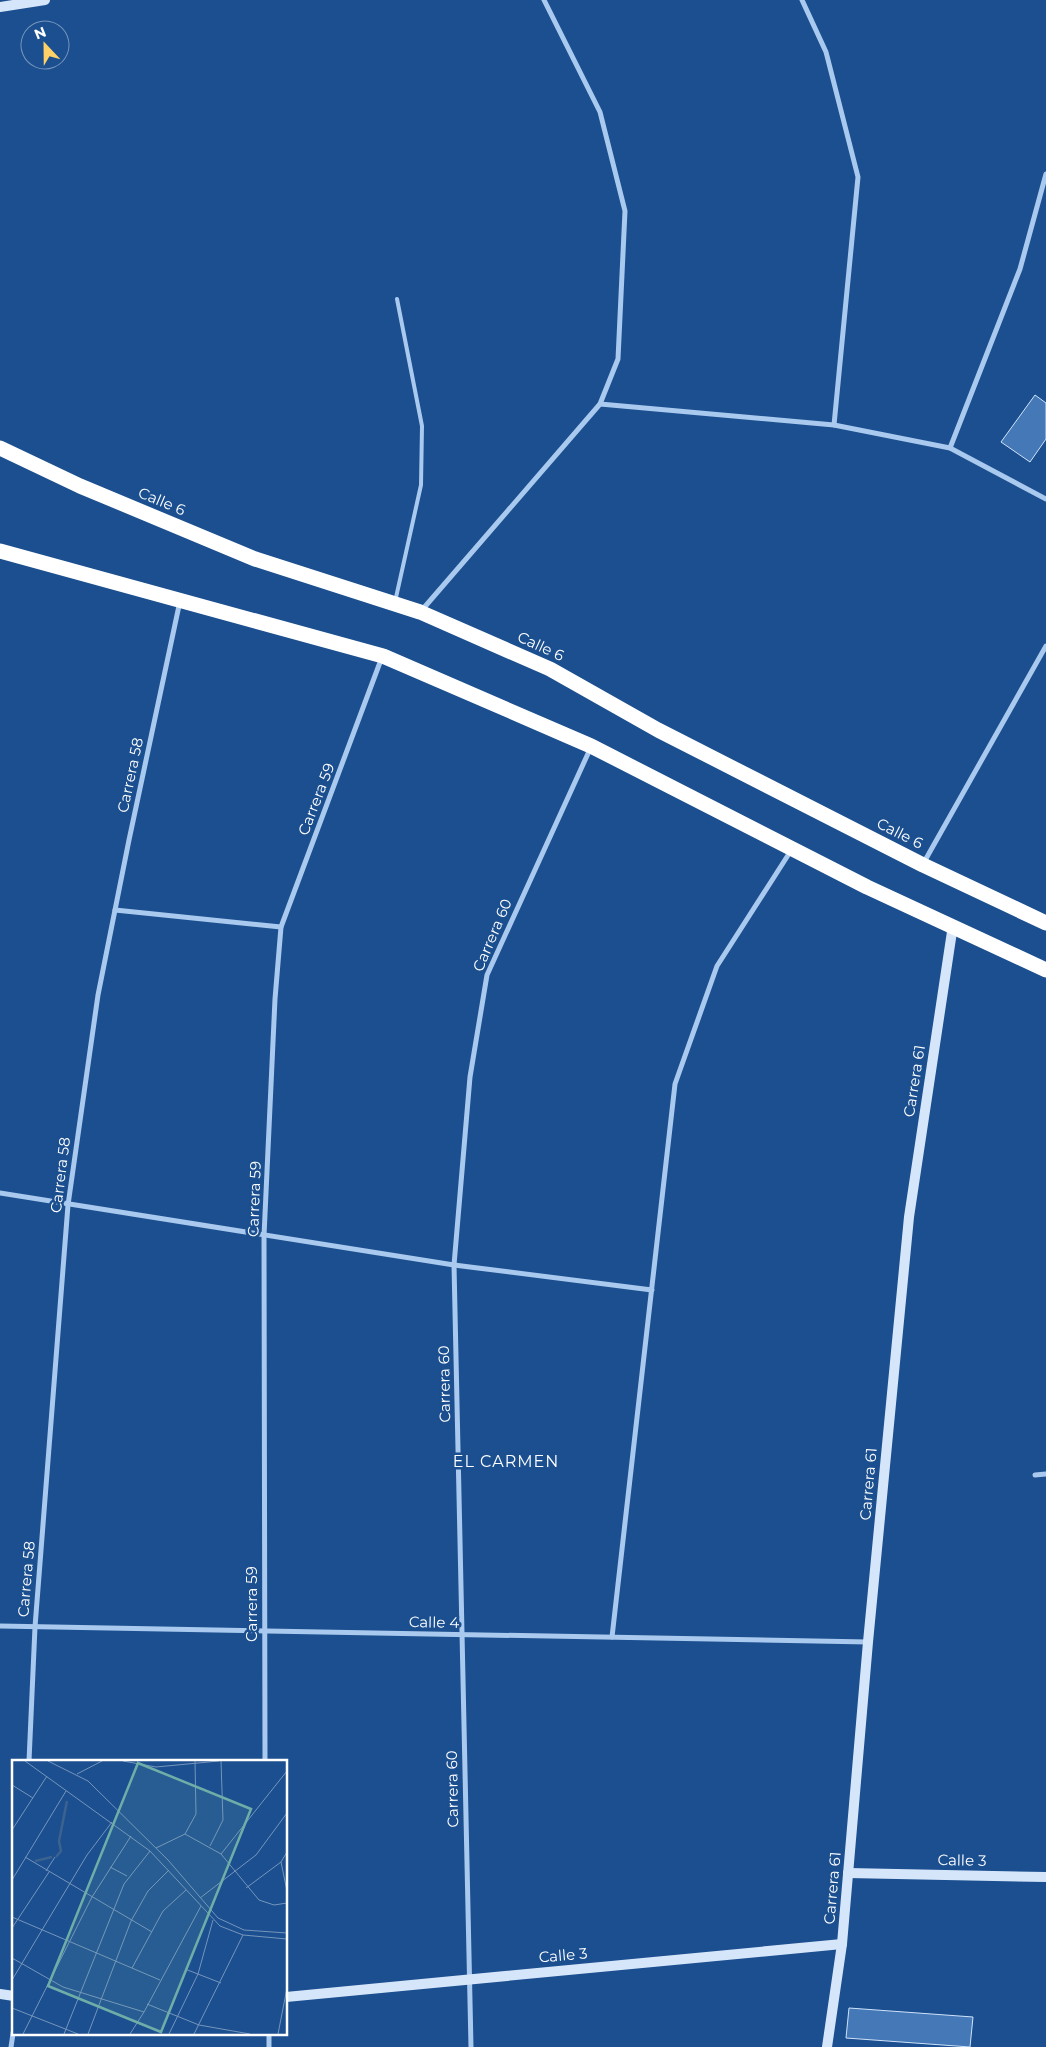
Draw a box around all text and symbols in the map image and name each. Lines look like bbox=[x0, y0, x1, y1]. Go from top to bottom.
north arrow bbox=[20, 20, 70, 70]
text: N bbox=[32, 22, 49, 43]
street label: Calle 6 bbox=[135, 483, 189, 519]
street label: Calle 6 bbox=[515, 627, 567, 665]
street label: Carrera 58 bbox=[113, 736, 147, 814]
street label: Carrera 59 bbox=[294, 760, 338, 838]
street label: Calle 6 bbox=[874, 813, 926, 853]
street label: Carrera 60 bbox=[468, 896, 516, 974]
street label: Carrera 61 bbox=[899, 1044, 929, 1118]
street label: Carrera 58 bbox=[46, 1136, 74, 1214]
street label: Carrera 59 bbox=[243, 1161, 265, 1237]
street label: Carrera 60 bbox=[434, 1345, 454, 1423]
street label: Carrera 61 bbox=[855, 1447, 881, 1521]
district label: EL CARMEN bbox=[453, 1452, 559, 1471]
street label: Carrera 58 bbox=[13, 1540, 39, 1618]
street label: Carrera 59 bbox=[242, 1566, 261, 1642]
street label: Calle 4 bbox=[409, 1612, 459, 1632]
street label: Carrera 60 bbox=[442, 1750, 462, 1828]
inset map bbox=[12, 1760, 288, 2034]
street label: Calle 3 bbox=[937, 1850, 987, 1870]
street label: Carrera 61 bbox=[819, 1851, 845, 1925]
street label: Calle 3 bbox=[538, 1943, 588, 1967]

